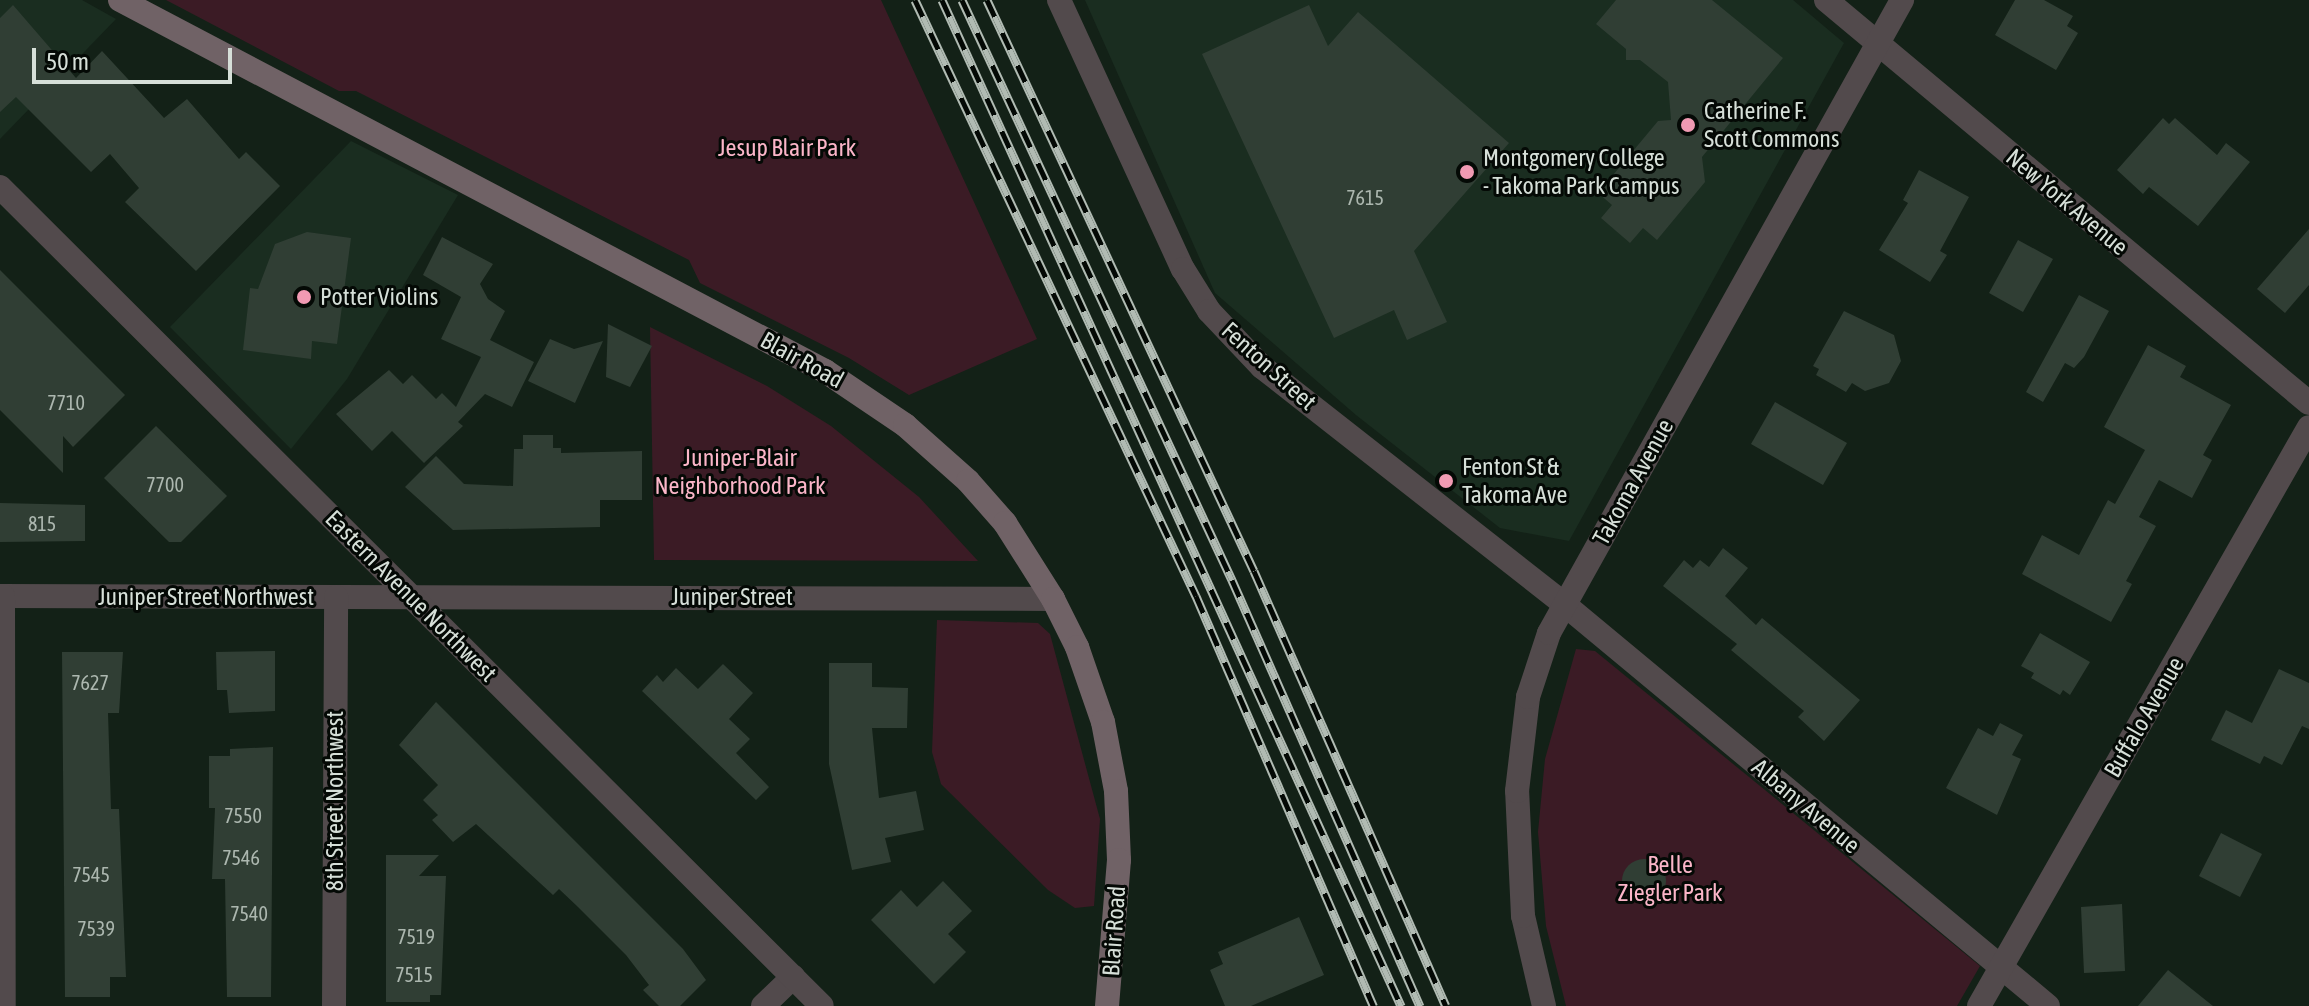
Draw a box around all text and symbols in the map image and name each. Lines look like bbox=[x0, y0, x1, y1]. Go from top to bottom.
scale bar bbox=[36, 32, 236, 82]
text: 50 m bbox=[46, 48, 89, 75]
place label: Catherine F. Scott Commons bbox=[1704, 97, 1839, 153]
marker: Catherine F. Scott Commons bbox=[1679, 116, 1697, 134]
park label: Jesup Blair Park bbox=[718, 134, 856, 162]
street label: New York Avenue bbox=[2000, 143, 2134, 261]
place label: Montgomery College - Takoma Park Campus bbox=[1483, 144, 1679, 200]
marker: Montgomery College - Takoma Park Campus bbox=[1458, 163, 1476, 181]
house number: 7615 bbox=[1346, 185, 1384, 209]
place label: Potter Violins bbox=[320, 283, 438, 311]
marker: Potter Violins bbox=[295, 288, 313, 306]
street label: Fenton Street bbox=[1216, 316, 1322, 416]
street label: Blair Road bbox=[755, 325, 849, 395]
house number: 7710 bbox=[47, 390, 85, 414]
street label: Takoma Avenue bbox=[1587, 414, 1679, 550]
park label: Juniper-Blair Neighborhood Park bbox=[654, 444, 826, 500]
place label: Fenton St & Takoma Ave bbox=[1462, 453, 1567, 509]
house number: 7700 bbox=[146, 472, 184, 496]
marker: Fenton St & Takoma Ave bbox=[1437, 472, 1455, 490]
street label: Eastern Avenue Northwest bbox=[319, 504, 503, 688]
house number: 815 bbox=[28, 511, 56, 535]
street label: Juniper Street Northwest bbox=[98, 583, 314, 611]
street label: Juniper Street bbox=[671, 583, 793, 611]
street label: Buffalo Avenue bbox=[2098, 652, 2190, 782]
house number: 7627 bbox=[71, 670, 109, 694]
street label: 8th Street Northwest bbox=[321, 711, 349, 891]
street label: Albany Avenue bbox=[1746, 753, 1866, 859]
house number: 7550 bbox=[224, 803, 262, 827]
house number: 7546 bbox=[222, 845, 260, 869]
park label: Belle Ziegler Park bbox=[1618, 851, 1722, 907]
house number: 7545 bbox=[72, 862, 110, 886]
street label: Blair Road bbox=[1096, 885, 1132, 977]
house number: 7540 bbox=[230, 901, 268, 925]
house number: 7539 bbox=[77, 916, 115, 940]
house number: 7519 bbox=[397, 924, 435, 948]
house number: 7515 bbox=[395, 962, 433, 986]

